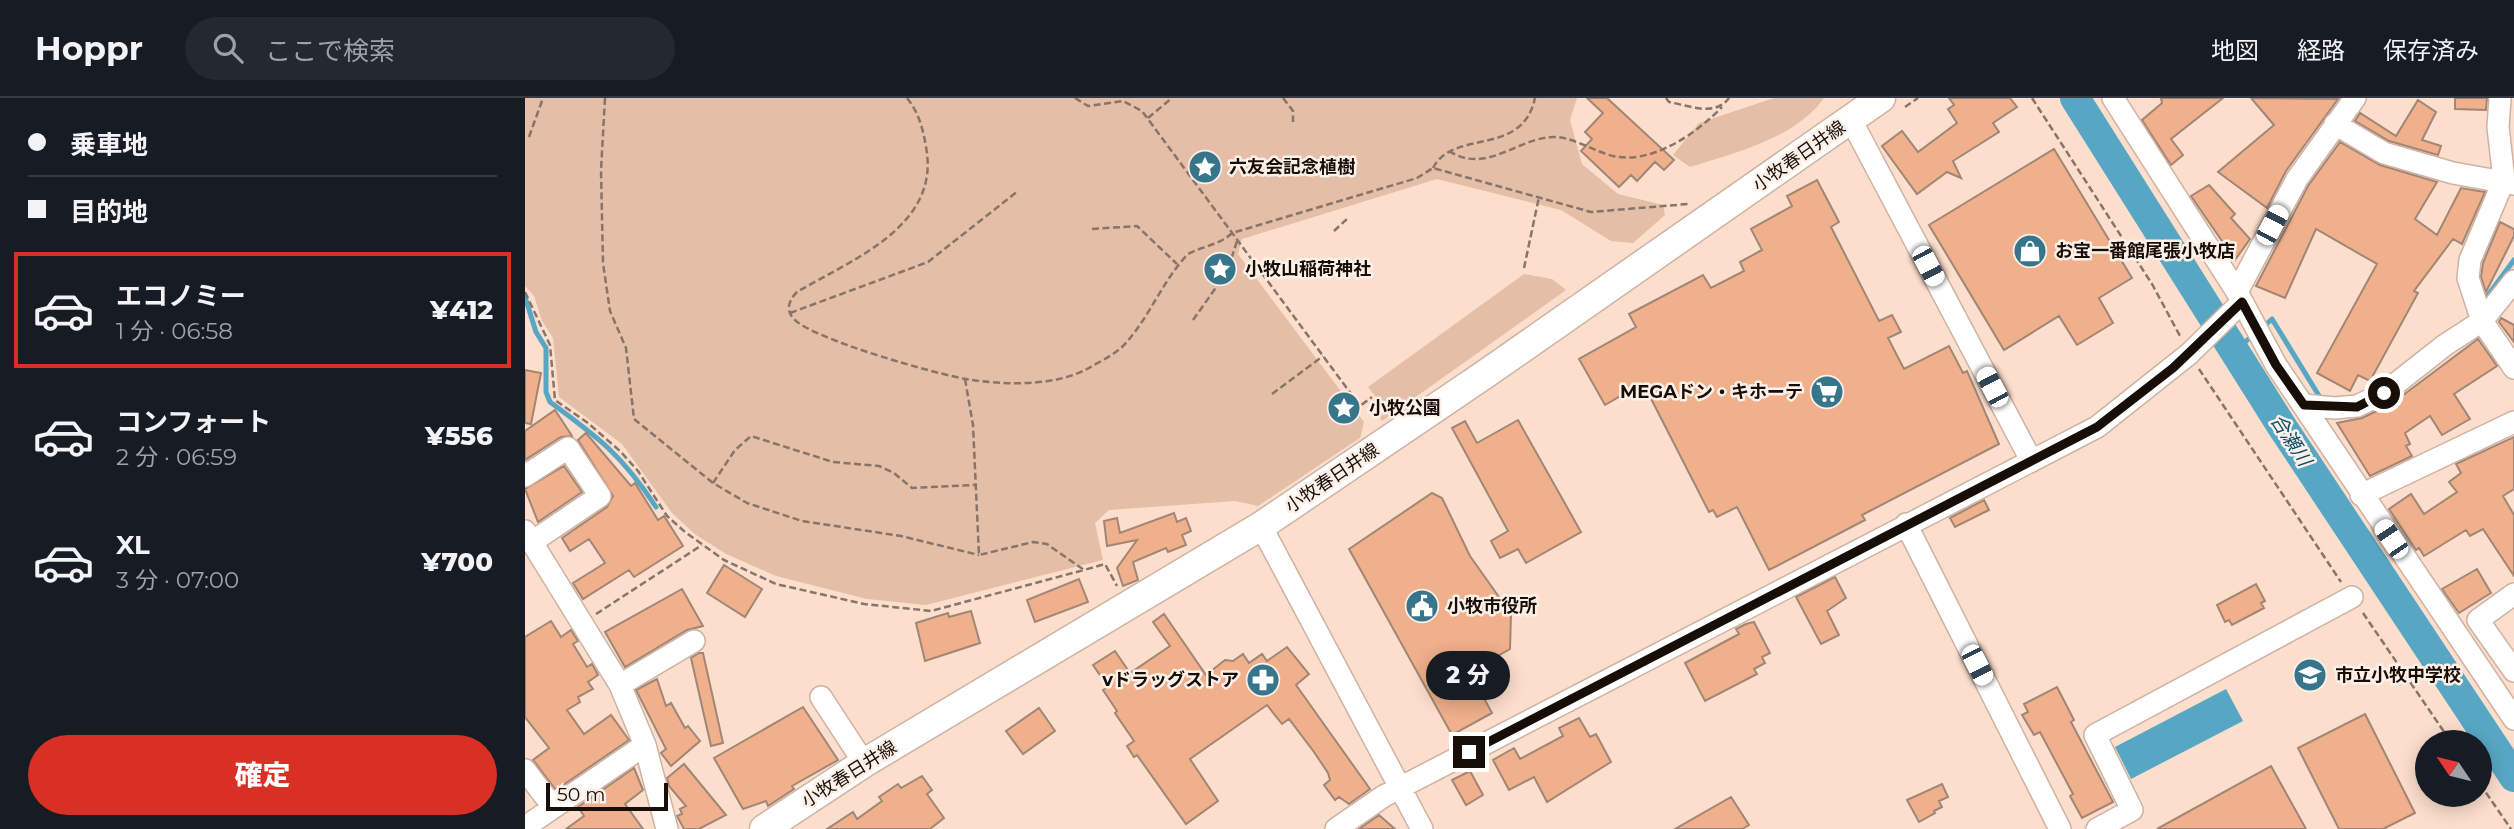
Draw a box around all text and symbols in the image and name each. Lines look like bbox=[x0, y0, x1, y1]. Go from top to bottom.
search box bbox=[185, 17, 675, 80]
text: Hoppr bbox=[35, 28, 143, 68]
icon: search bbox=[209, 29, 247, 67]
text: ここで検索 bbox=[265, 35, 395, 67]
text: 地図 bbox=[2211, 36, 2259, 65]
text: 経路 bbox=[2297, 36, 2345, 65]
text: 保存済み bbox=[2383, 36, 2479, 65]
street label: 小牧春日井線 bbox=[1748, 116, 1850, 196]
text: 乗車地 bbox=[70, 129, 148, 161]
place icon: 六友会記念植樹 bbox=[1186, 148, 1224, 186]
place label: 六友会記念植樹 bbox=[1229, 156, 1355, 178]
text: 目的地 bbox=[70, 196, 148, 228]
car bbox=[2253, 202, 2292, 248]
shop icon: お宝一番館尾張小牧店 bbox=[2011, 232, 2049, 270]
place label: お宝一番館尾張小牧店 bbox=[2055, 240, 2235, 262]
car bbox=[1909, 243, 1948, 289]
place icon: 小牧山稲荷神社 bbox=[1201, 250, 1239, 288]
place label: 小牧山稲荷神社 bbox=[1245, 258, 1371, 280]
icon: car bbox=[32, 279, 95, 342]
text: エコノミー bbox=[116, 280, 246, 312]
text: ¥412 bbox=[430, 294, 493, 326]
text: 1 分 · 06:58 bbox=[116, 317, 233, 345]
car bbox=[1973, 364, 2012, 410]
supermarket icon: MEGAドン・キホーテ bbox=[1808, 373, 1846, 411]
route start bbox=[2368, 377, 2400, 409]
place label: MEGAドン・キホーテ bbox=[1620, 381, 1803, 403]
place icon: 小牧公園 bbox=[1325, 389, 1363, 427]
place label: 小牧公園 bbox=[1369, 397, 1441, 419]
icon: car bbox=[32, 405, 95, 468]
text: コンフォート bbox=[116, 406, 271, 438]
water label: 合瀬川 bbox=[2266, 410, 2317, 472]
text: ¥556 bbox=[425, 420, 493, 452]
street label: 小牧春日井線 bbox=[1281, 439, 1383, 517]
text: 2 分 · 06:59 bbox=[116, 443, 237, 471]
car bbox=[2371, 516, 2412, 562]
text: XL bbox=[116, 529, 150, 561]
icon: car bbox=[32, 531, 95, 594]
text: ¥700 bbox=[421, 546, 493, 578]
text: 3 分 · 07:00 bbox=[116, 566, 239, 594]
public building icon: 小牧市役所 bbox=[1403, 587, 1441, 625]
place label: 小牧市役所 bbox=[1447, 595, 1537, 617]
car bbox=[1959, 642, 1996, 688]
callout: 2 分 bbox=[1427, 650, 1511, 700]
school or university icon: 市立小牧中学校 bbox=[2291, 656, 2329, 694]
pharmacy icon: vドラッグストア bbox=[1244, 661, 1282, 699]
text: 2 分 bbox=[1446, 661, 1490, 689]
place label: 市立小牧中学校 bbox=[2335, 664, 2461, 686]
place label: vドラッグストア bbox=[1101, 669, 1239, 691]
north arrow bbox=[2415, 730, 2492, 807]
map controls bbox=[2415, 730, 2492, 807]
button: 確定 bbox=[28, 735, 497, 815]
street label: 小牧春日井線 bbox=[797, 736, 901, 812]
route end bbox=[1453, 736, 1485, 768]
scale bar bbox=[546, 780, 669, 812]
text: 50 m bbox=[557, 783, 605, 806]

